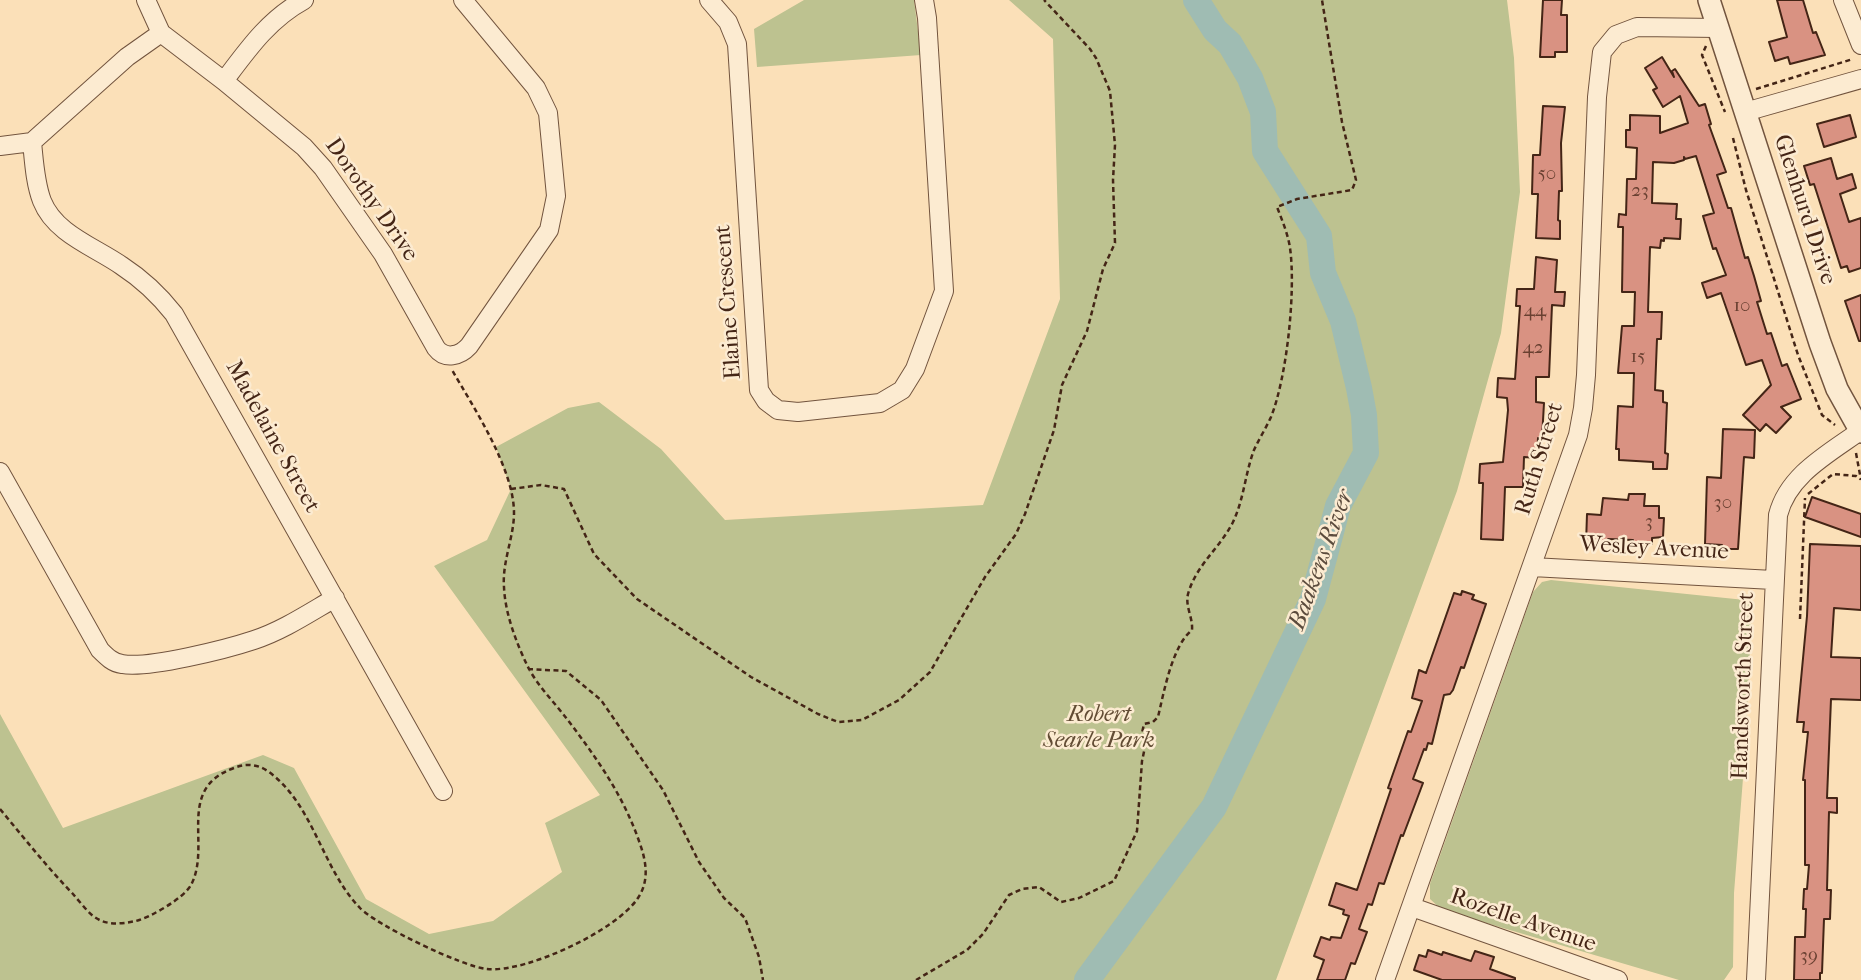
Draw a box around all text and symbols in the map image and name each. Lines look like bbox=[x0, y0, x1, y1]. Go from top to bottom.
street label: Glenhurd Drive bbox=[1767, 132, 1841, 288]
street label: Dorothy Drive bbox=[318, 133, 424, 267]
house number: 50 bbox=[1538, 163, 1556, 185]
house number: 23 bbox=[1631, 180, 1649, 202]
street label: Elaine Crescent bbox=[710, 224, 748, 380]
house number: 10 bbox=[1733, 295, 1751, 317]
house number: 44 bbox=[1524, 300, 1546, 322]
house number: 42 bbox=[1523, 337, 1543, 359]
house number: 15 bbox=[1631, 346, 1645, 368]
street label: Madelaine Street bbox=[219, 356, 325, 518]
street label: Ruth Street bbox=[1510, 399, 1570, 519]
water label: Baakens River bbox=[1283, 486, 1361, 634]
house number: 30 bbox=[1714, 492, 1732, 514]
house number: 3 bbox=[1645, 511, 1653, 533]
street label: Wesley Avenue bbox=[1579, 531, 1729, 567]
street label: Handsworth Street bbox=[1727, 592, 1761, 780]
park label: Robert Searle Park bbox=[1043, 701, 1155, 755]
street label: Rozelle Avenue bbox=[1446, 883, 1600, 959]
house number: 39 bbox=[1800, 945, 1818, 967]

